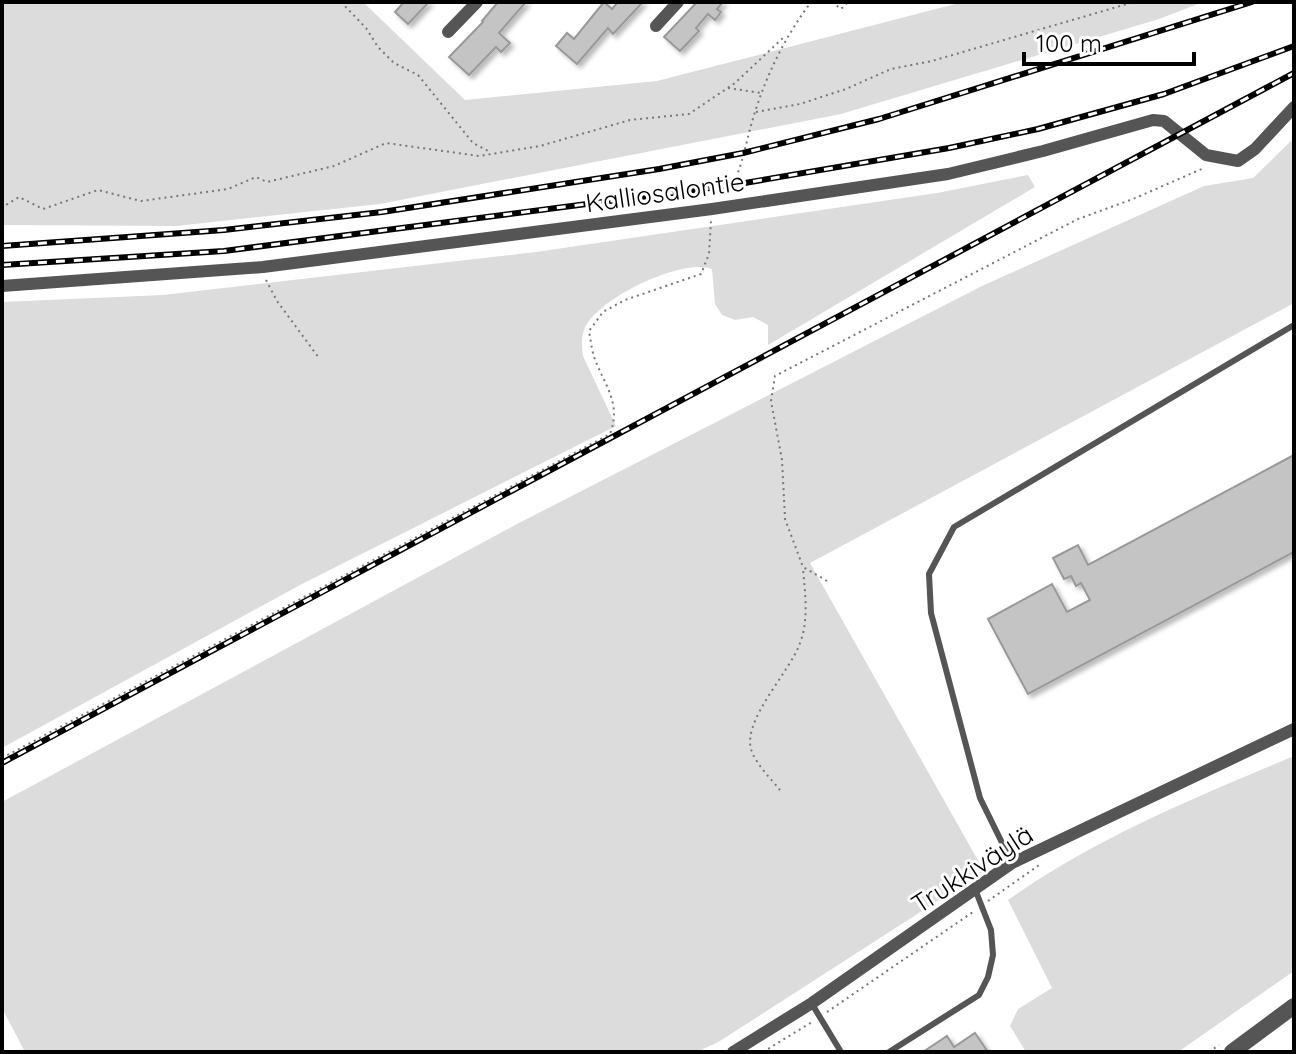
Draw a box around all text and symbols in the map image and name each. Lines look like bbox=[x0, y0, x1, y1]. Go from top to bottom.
scale bar bbox=[1024, 16, 1194, 66]
text: 100 m bbox=[1036, 28, 1102, 58]
street label: Kalliosalontie bbox=[583, 165, 747, 219]
street label: Trukkiväylä bbox=[905, 818, 1039, 920]

